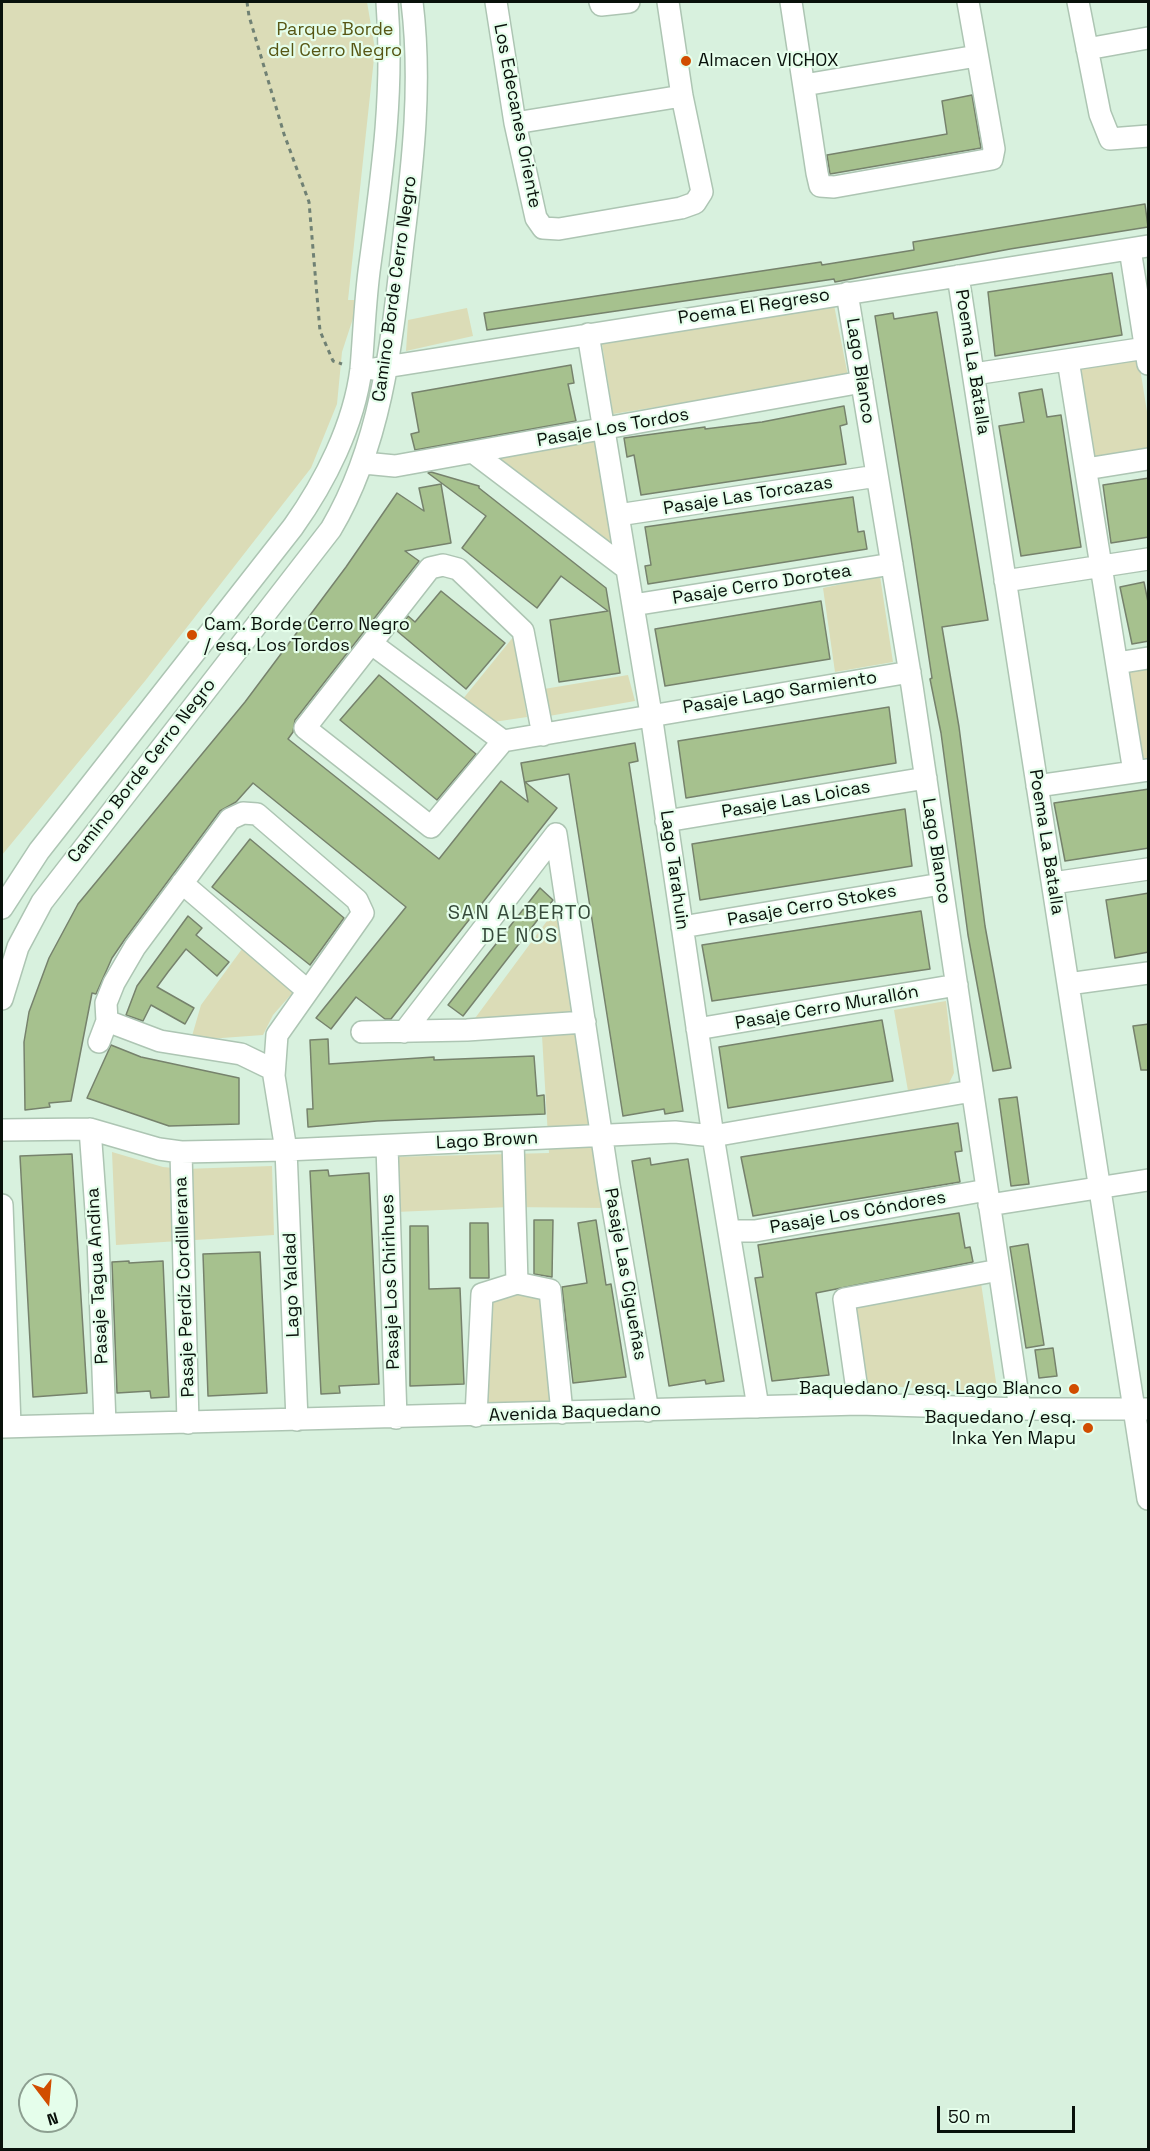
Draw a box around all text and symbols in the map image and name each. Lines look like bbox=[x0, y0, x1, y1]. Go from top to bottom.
park label: Parque Borde del Cerro Negro bbox=[268, 19, 402, 62]
street label: Los Edecanes Oriente bbox=[489, 22, 545, 210]
place label: Almacen VICHOX bbox=[698, 50, 838, 72]
marker: Almacen VICHOX bbox=[679, 54, 693, 68]
street label: Camino Borde Cerro Negro bbox=[368, 175, 422, 403]
street label: Poema El Regreso bbox=[677, 284, 831, 330]
street label: Poema La Batalla bbox=[950, 288, 994, 436]
street label: Lago Blanco bbox=[841, 317, 879, 425]
street label: Pasaje Los Tordos bbox=[535, 404, 691, 452]
street label: Pasaje Las Torcazas bbox=[662, 472, 834, 520]
street label: Pasaje Cerro Dorotea bbox=[671, 560, 853, 610]
place label: Cam. Borde Cerro Negro / esq. Los Tordos bbox=[204, 614, 410, 656]
marker: Cam. Borde Cerro Negro / esq. Los Tordos bbox=[185, 628, 199, 642]
street label: Pasaje Lago Sarmiento bbox=[681, 667, 879, 719]
street label: Camino Borde Cerro Negro bbox=[63, 675, 221, 867]
street label: Poema La Batalla bbox=[1024, 768, 1068, 916]
street label: Pasaje Las Loicas bbox=[720, 776, 872, 824]
street label: Lago Blanco bbox=[917, 797, 955, 905]
street label: Lago Tarahuin bbox=[655, 809, 693, 931]
street label: Pasaje Cerro Stokes bbox=[726, 881, 898, 931]
district label: SAN ALBERTO DE NOS bbox=[448, 902, 592, 949]
street label: Pasaje Cerro Murallón bbox=[734, 981, 920, 1035]
street label: Lago Brown bbox=[436, 1128, 538, 1154]
street label: Pasaje Perdíz Cordillerana bbox=[170, 1176, 200, 1398]
street label: Pasaje Las Cigueñas bbox=[599, 1186, 651, 1362]
street label: Pasaje Tagua Andina bbox=[83, 1187, 113, 1365]
street label: Pasaje Los Cóndores bbox=[768, 1187, 948, 1239]
street label: Pasaje Los Chirihues bbox=[377, 1194, 405, 1370]
street label: Lago Yaldad bbox=[279, 1232, 305, 1338]
place label: Baquedano / esq. Lago Blanco bbox=[799, 1378, 1062, 1400]
marker: Baquedano / esq. Lago Blanco bbox=[1067, 1382, 1081, 1396]
street label: Avenida Baquedano bbox=[488, 1399, 662, 1427]
place label: Baquedano / esq. Inka Yen Mapu bbox=[924, 1407, 1076, 1450]
marker: Baquedano / esq. Inka Yen Mapu bbox=[1081, 1421, 1095, 1435]
north arrow bbox=[18, 2073, 78, 2133]
scale bar bbox=[940, 2094, 1078, 2132]
text: 50 m bbox=[948, 2105, 990, 2128]
text: N bbox=[45, 2107, 61, 2130]

